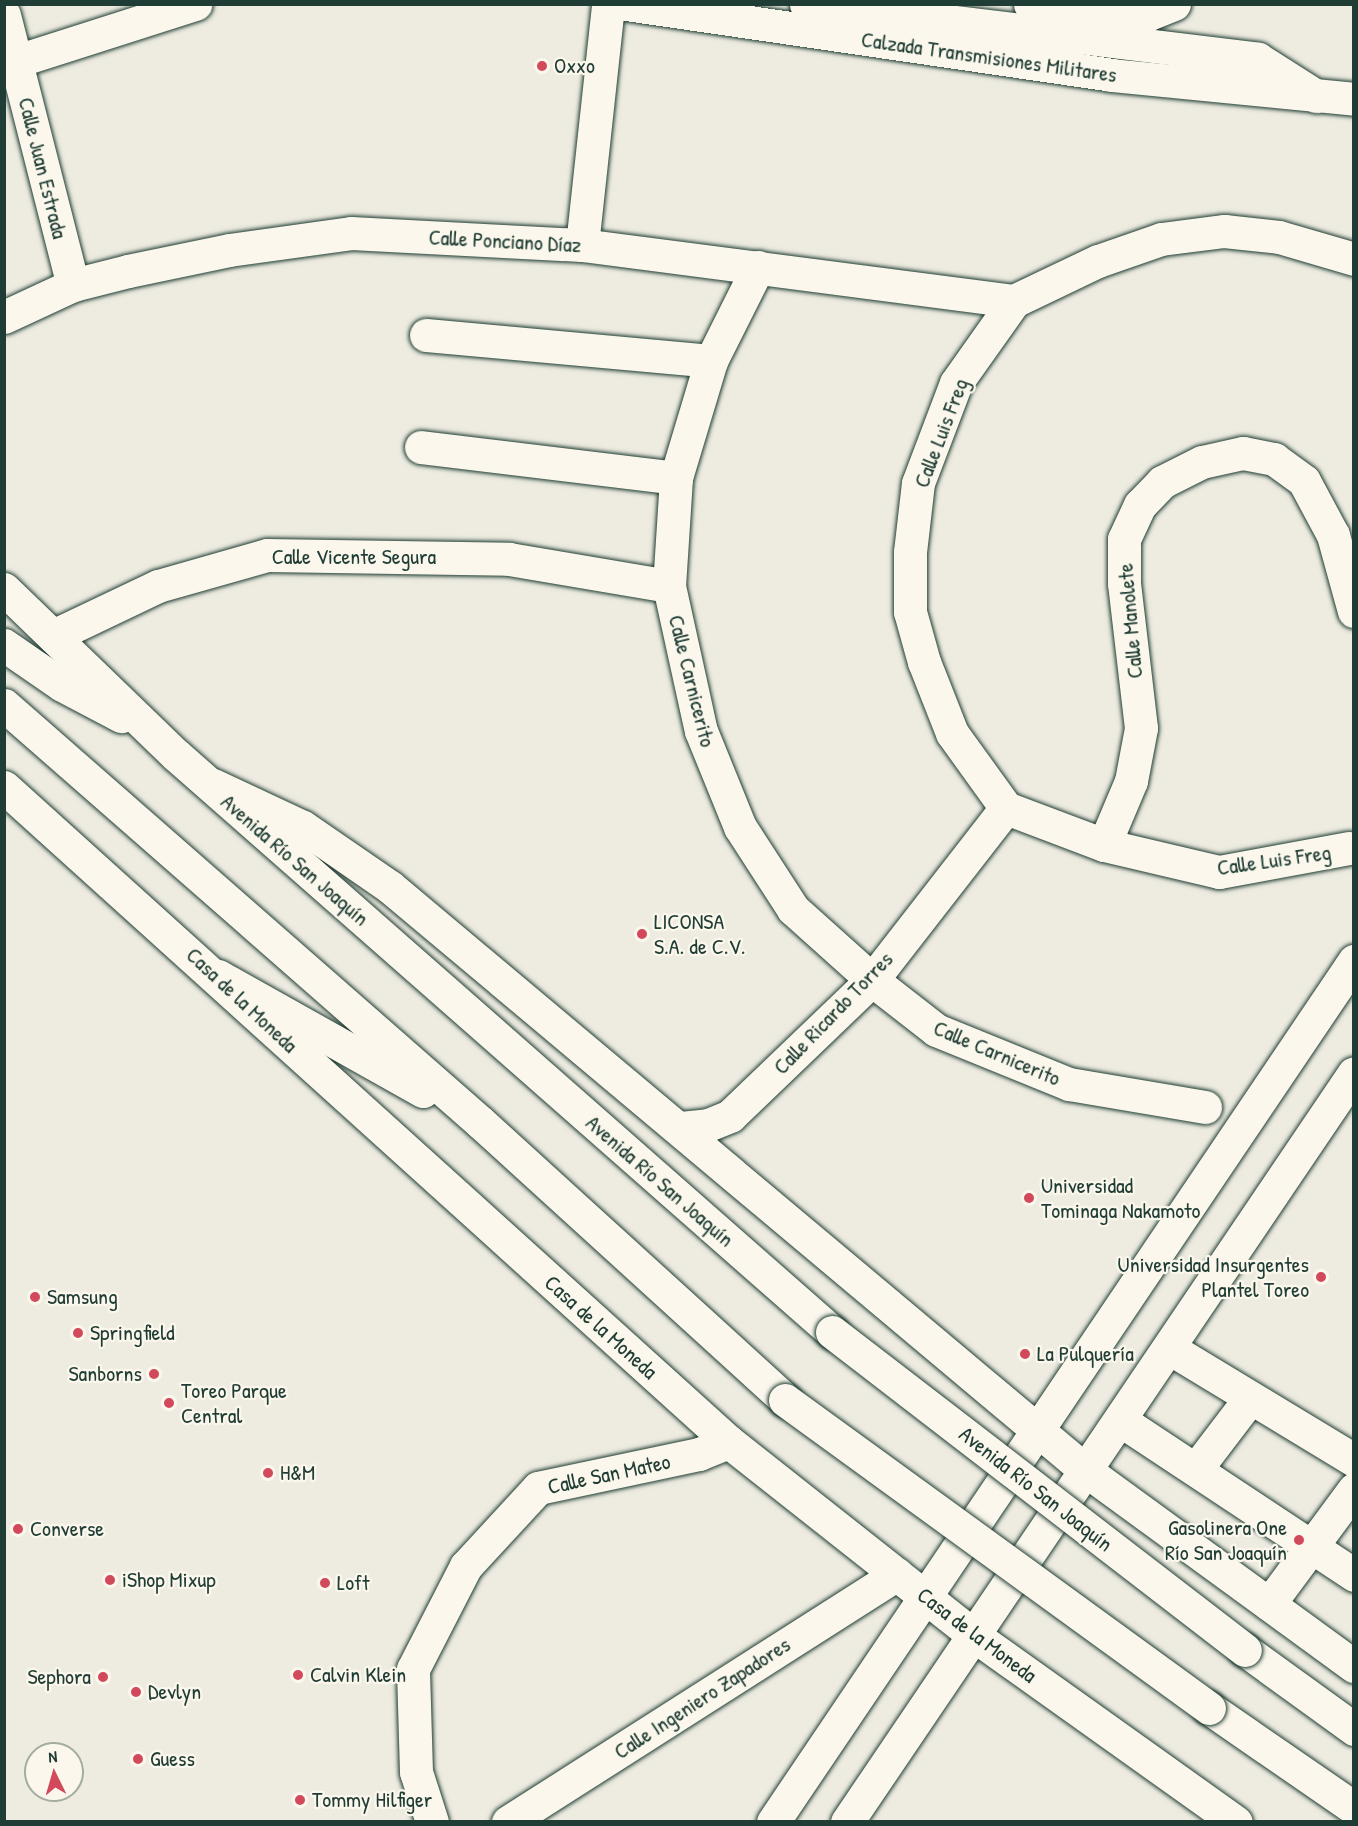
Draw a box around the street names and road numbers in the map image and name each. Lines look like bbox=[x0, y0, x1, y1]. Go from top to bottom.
street label: Calzada Transmisiones Militares bbox=[860, 26, 1118, 88]
street label: Calle Juan Estrada bbox=[13, 95, 73, 241]
street label: Calle Ponciano Díaz bbox=[428, 224, 582, 258]
street label: Calle Luis Freg bbox=[908, 375, 974, 491]
street label: Calle Vicente Segura bbox=[272, 544, 436, 570]
street label: Calle Manolete bbox=[1112, 562, 1148, 680]
street label: Calle Carnicerito bbox=[663, 612, 721, 750]
street label: Avenida Río San Joaquín bbox=[216, 789, 374, 931]
street label: Calle Luis Freg bbox=[1215, 839, 1333, 881]
street label: Casa de la Moneda bbox=[181, 942, 303, 1058]
street label: Calle Ricardo Torres bbox=[768, 946, 898, 1080]
street label: Calle Carnicerito bbox=[930, 1014, 1064, 1092]
street label: Avenida Río San Joaquín bbox=[581, 1110, 739, 1252]
street label: Casa de la Moneda bbox=[539, 1269, 663, 1385]
street label: Avenida Río San Joaquín bbox=[954, 1421, 1118, 1557]
street label: Calle San Mateo bbox=[545, 1448, 673, 1500]
street label: Casa de la Moneda bbox=[912, 1582, 1042, 1688]
street label: Calle Ingeniero Zapadores bbox=[609, 1631, 795, 1765]

